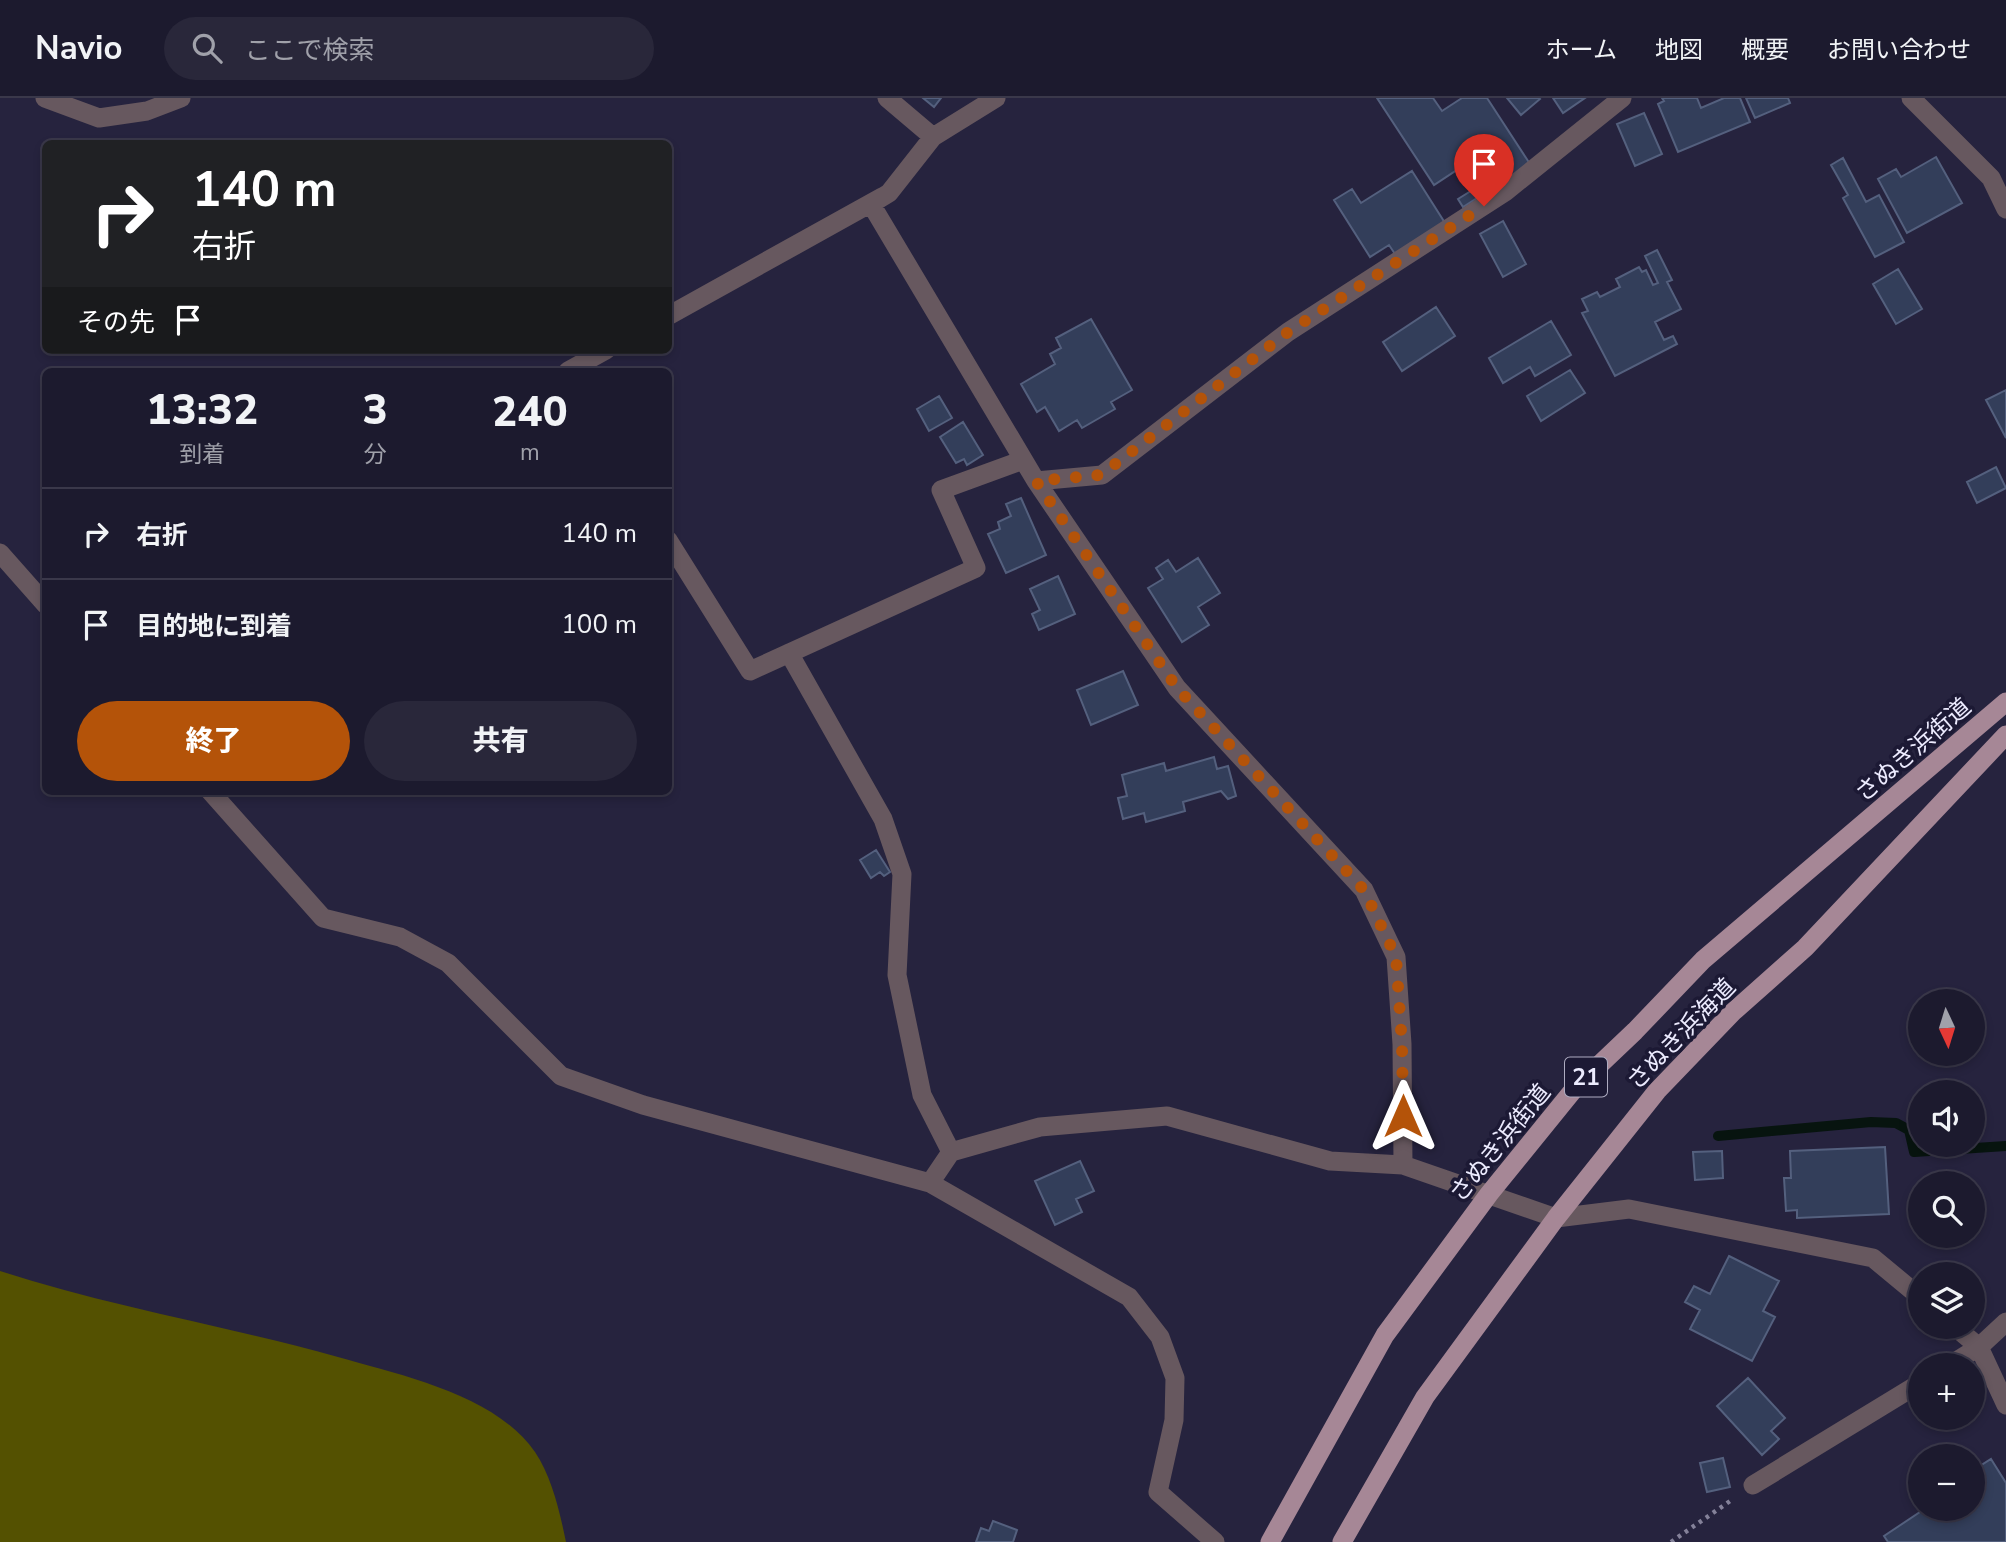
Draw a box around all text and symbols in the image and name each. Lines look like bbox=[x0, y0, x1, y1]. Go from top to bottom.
search box bbox=[164, 17, 654, 80]
text: Navio bbox=[35, 26, 122, 71]
icon: search bbox=[188, 29, 226, 67]
text: ここで検索 bbox=[244, 33, 374, 68]
text: ホーム bbox=[1546, 34, 1617, 66]
text: 地図 bbox=[1655, 34, 1703, 66]
text: 概要 bbox=[1741, 34, 1789, 66]
text: お問い合わせ bbox=[1827, 34, 1971, 66]
pin bbox=[1454, 134, 1514, 206]
icon: arrive bbox=[1465, 145, 1503, 183]
text: 140 m bbox=[192, 156, 336, 223]
icon: right bbox=[77, 168, 168, 259]
text: 右折 bbox=[192, 225, 256, 268]
icon: arrive bbox=[169, 301, 207, 339]
text: その先 bbox=[77, 305, 155, 340]
text: 13:32 bbox=[146, 382, 258, 439]
text: 3 bbox=[362, 382, 388, 439]
text: 240 bbox=[492, 384, 568, 441]
text: m bbox=[520, 437, 540, 468]
text: 到着 bbox=[179, 439, 225, 470]
text: 分 bbox=[364, 439, 387, 470]
icon: right bbox=[77, 515, 115, 553]
text: 140 m bbox=[561, 516, 637, 551]
text: 右折 bbox=[136, 518, 188, 553]
icon: arrive bbox=[77, 606, 115, 644]
text: 100 m bbox=[561, 607, 637, 642]
text: 目的地に到着 bbox=[136, 609, 292, 644]
street label: さぬき浜街道 bbox=[1848, 691, 1978, 809]
button: 終了 bbox=[77, 701, 350, 781]
button: 共有 bbox=[364, 701, 637, 781]
street label: さぬき浜海道 bbox=[1620, 971, 1742, 1097]
north arrow bbox=[1908, 989, 1984, 1066]
map controls bbox=[1908, 989, 1985, 1521]
road number: 21 bbox=[1565, 1058, 1607, 1096]
street label: さぬき浜街道 bbox=[1442, 1077, 1558, 1209]
position arrow bbox=[1366, 1079, 1440, 1153]
button: sound bbox=[1908, 1080, 1985, 1157]
button: search bbox=[1908, 1171, 1985, 1248]
button: layers bbox=[1908, 1262, 1985, 1339]
button: + bbox=[1908, 1353, 1985, 1430]
button: − bbox=[1908, 1444, 1985, 1521]

